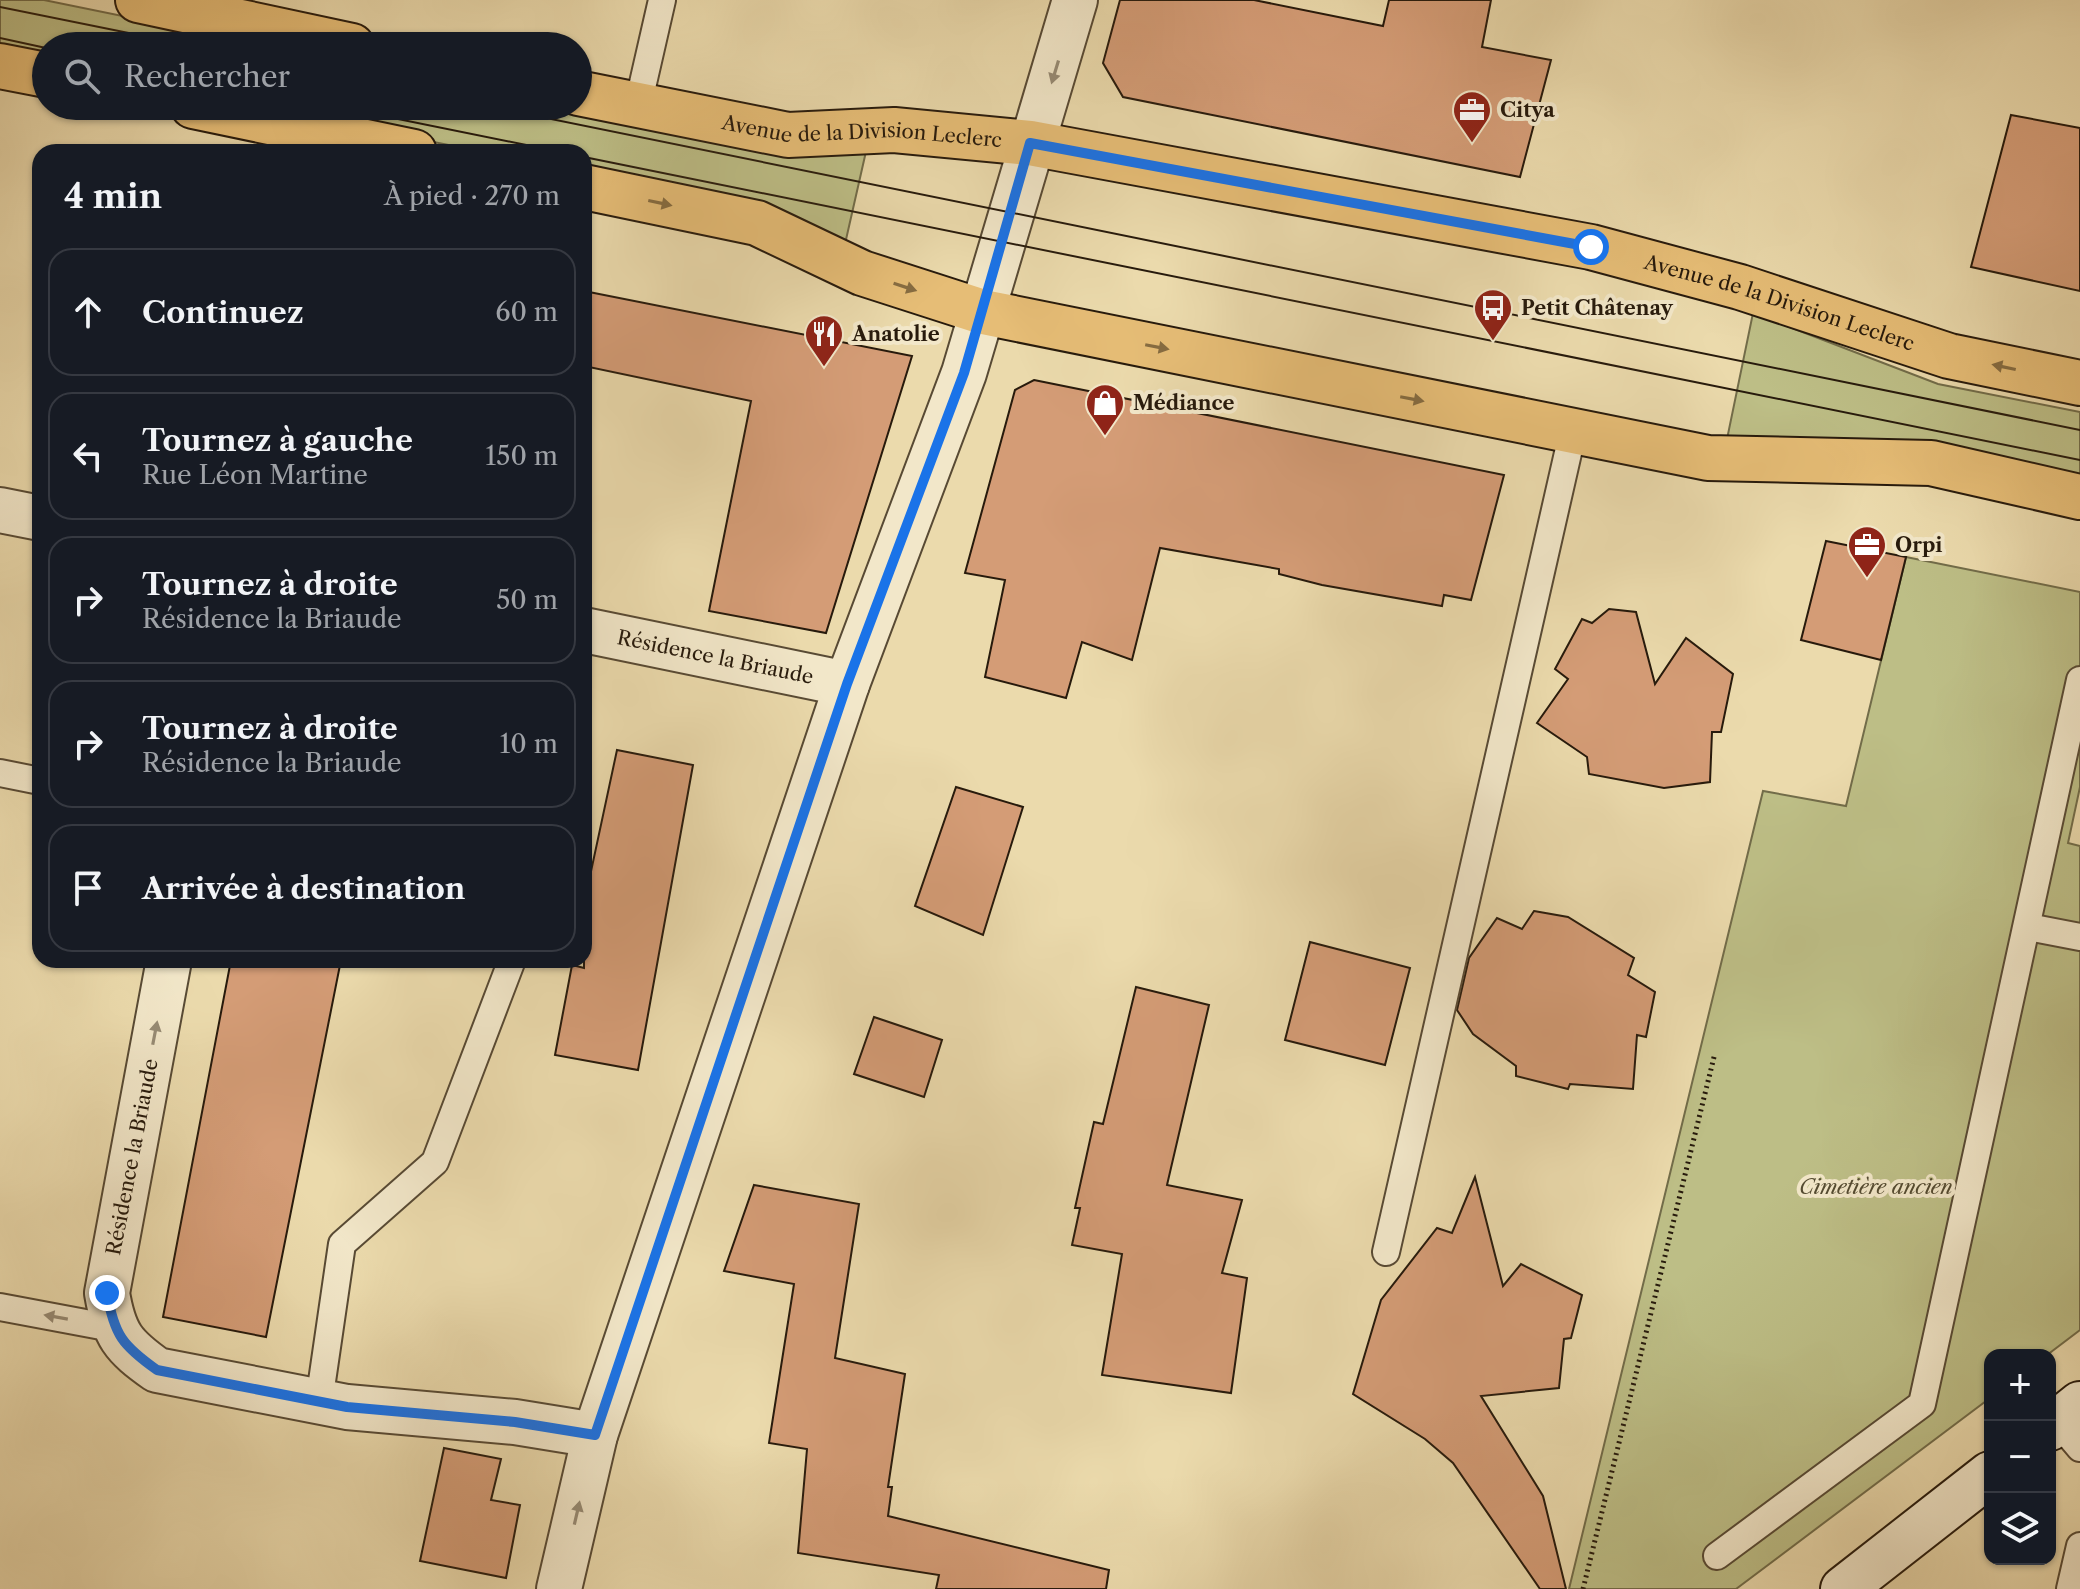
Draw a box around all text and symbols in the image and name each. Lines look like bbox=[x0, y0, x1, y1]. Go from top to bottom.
search box bbox=[32, 32, 592, 120]
icon: search bbox=[60, 54, 104, 98]
text: Rechercher bbox=[124, 58, 290, 95]
one-way arrow bbox=[1048, 61, 1061, 85]
office icon: Citya bbox=[1451, 89, 1493, 144]
place label: Citya bbox=[1500, 98, 1555, 122]
street label: Avenue de la Division Leclerc bbox=[719, 110, 1003, 152]
text: 4 min bbox=[64, 175, 162, 217]
text: À pied · 270 m bbox=[384, 180, 560, 212]
one-way arrow bbox=[648, 197, 673, 210]
route start bbox=[1573, 229, 1609, 265]
street label: Avenue de la Division Leclerc bbox=[1641, 250, 1918, 356]
one-way arrow bbox=[893, 281, 917, 294]
bus stop icon: Petit Châtenay bbox=[1472, 287, 1514, 342]
icon: ahead bbox=[66, 290, 110, 334]
text: Continuez bbox=[142, 294, 304, 331]
text: 60 m bbox=[495, 296, 558, 328]
place label: Petit Châtenay bbox=[1521, 296, 1674, 320]
restaurant icon: Anatolie bbox=[803, 313, 845, 368]
place label: Anatolie bbox=[851, 322, 940, 346]
one-way arrow bbox=[1145, 341, 1170, 354]
one-way arrow bbox=[1991, 360, 2016, 373]
shop icon: Médiance bbox=[1084, 382, 1126, 437]
place label: Médiance bbox=[1133, 391, 1234, 415]
one-way arrow bbox=[1400, 393, 1425, 405]
text: Tournez à gauche bbox=[142, 422, 413, 459]
icon: left bbox=[66, 434, 110, 478]
text: 150 m bbox=[485, 440, 558, 472]
text: Rue Léon Martine bbox=[142, 459, 368, 491]
office icon: Orpi bbox=[1846, 524, 1888, 579]
place label: Orpi bbox=[1895, 533, 1943, 557]
text: Tournez à droite bbox=[142, 566, 398, 603]
icon: right bbox=[66, 578, 110, 622]
text: 50 m bbox=[496, 584, 558, 616]
text: Résidence la Briaude bbox=[142, 603, 402, 635]
street label: Résidence la Briaude bbox=[615, 625, 816, 689]
text: Tournez à droite bbox=[142, 710, 398, 747]
icon: right bbox=[66, 722, 110, 766]
text: 10 m bbox=[499, 728, 558, 760]
text: Résidence la Briaude bbox=[142, 747, 402, 779]
icon: arrive bbox=[66, 866, 110, 910]
text: Arrivée à destination bbox=[142, 870, 465, 907]
one-way arrow bbox=[150, 1020, 162, 1045]
street label: Résidence la Briaude bbox=[101, 1057, 163, 1257]
park label: Cimetière ancien bbox=[1799, 1175, 1953, 1199]
route end bbox=[89, 1275, 125, 1311]
one-way arrow bbox=[43, 1311, 68, 1323]
map controls bbox=[1984, 1349, 2056, 1565]
button: + bbox=[1984, 1349, 2056, 1421]
button: − bbox=[1984, 1421, 2056, 1493]
button: layers bbox=[1984, 1493, 2056, 1565]
one-way arrow bbox=[571, 1501, 584, 1526]

